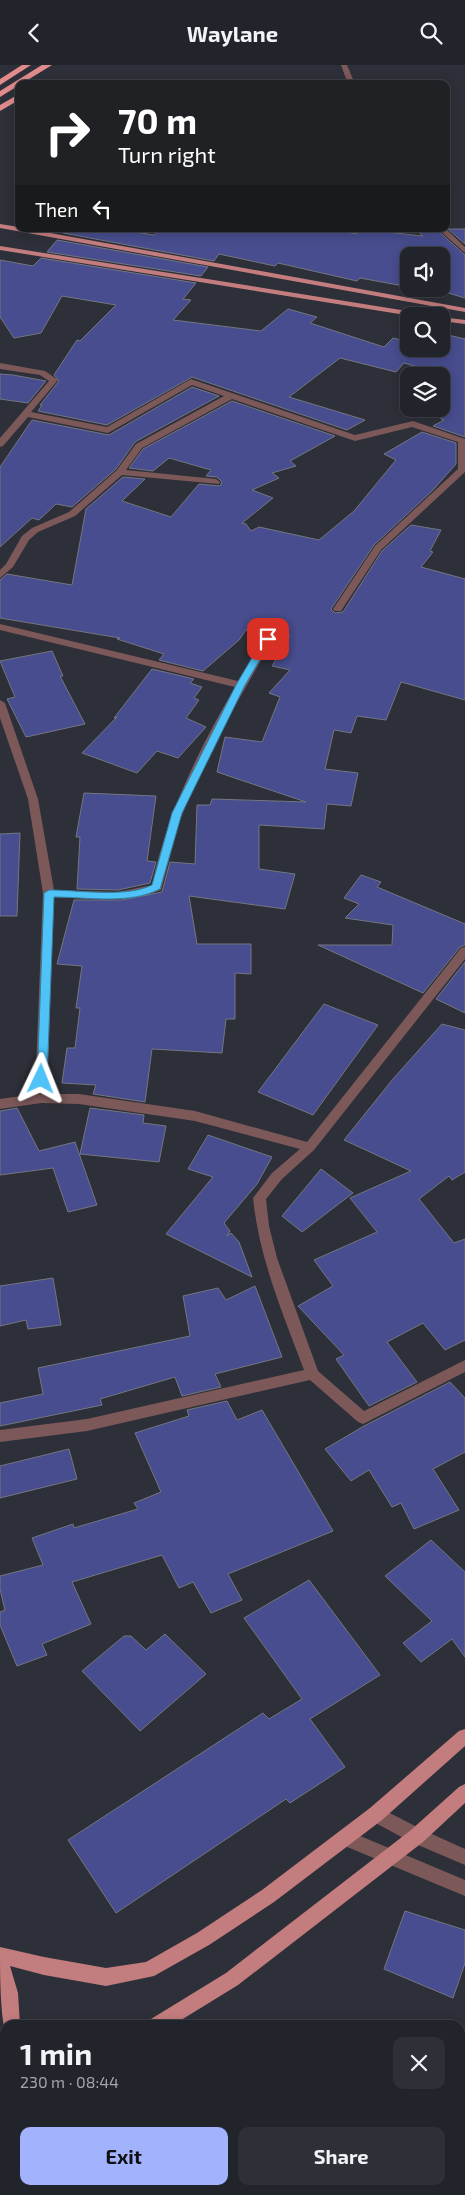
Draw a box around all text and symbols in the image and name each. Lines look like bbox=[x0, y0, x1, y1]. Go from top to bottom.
icon: back bbox=[20, 19, 48, 47]
icon: search bbox=[417, 19, 445, 47]
text: Waylane bbox=[187, 20, 278, 46]
text: 70 m bbox=[118, 99, 197, 141]
icon: right bbox=[35, 100, 100, 165]
text: Turn right bbox=[118, 141, 216, 167]
icon: left bbox=[88, 195, 116, 223]
text: Then bbox=[35, 198, 78, 221]
map controls bbox=[400, 247, 450, 417]
button: sound bbox=[400, 247, 450, 297]
button: search bbox=[400, 307, 450, 357]
button: layers bbox=[400, 367, 450, 417]
pin bbox=[247, 618, 289, 660]
icon: arrive bbox=[254, 625, 282, 653]
position arrow bbox=[14, 1052, 66, 1104]
text: 1 min bbox=[20, 2035, 92, 2071]
button: close bbox=[393, 2037, 445, 2089]
text: 230 m · 08:44 bbox=[20, 2072, 119, 2091]
button: Exit bbox=[20, 2127, 228, 2185]
button: Share bbox=[238, 2127, 445, 2185]

